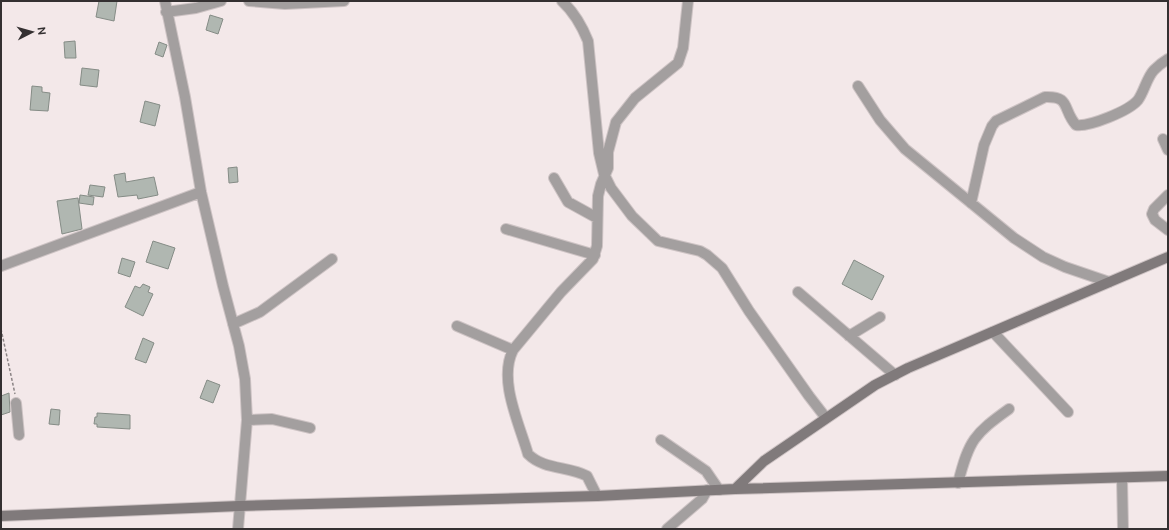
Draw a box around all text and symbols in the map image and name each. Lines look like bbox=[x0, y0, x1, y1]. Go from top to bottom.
north arrow bbox=[12, 12, 52, 52]
text: N bbox=[36, 26, 48, 36]

